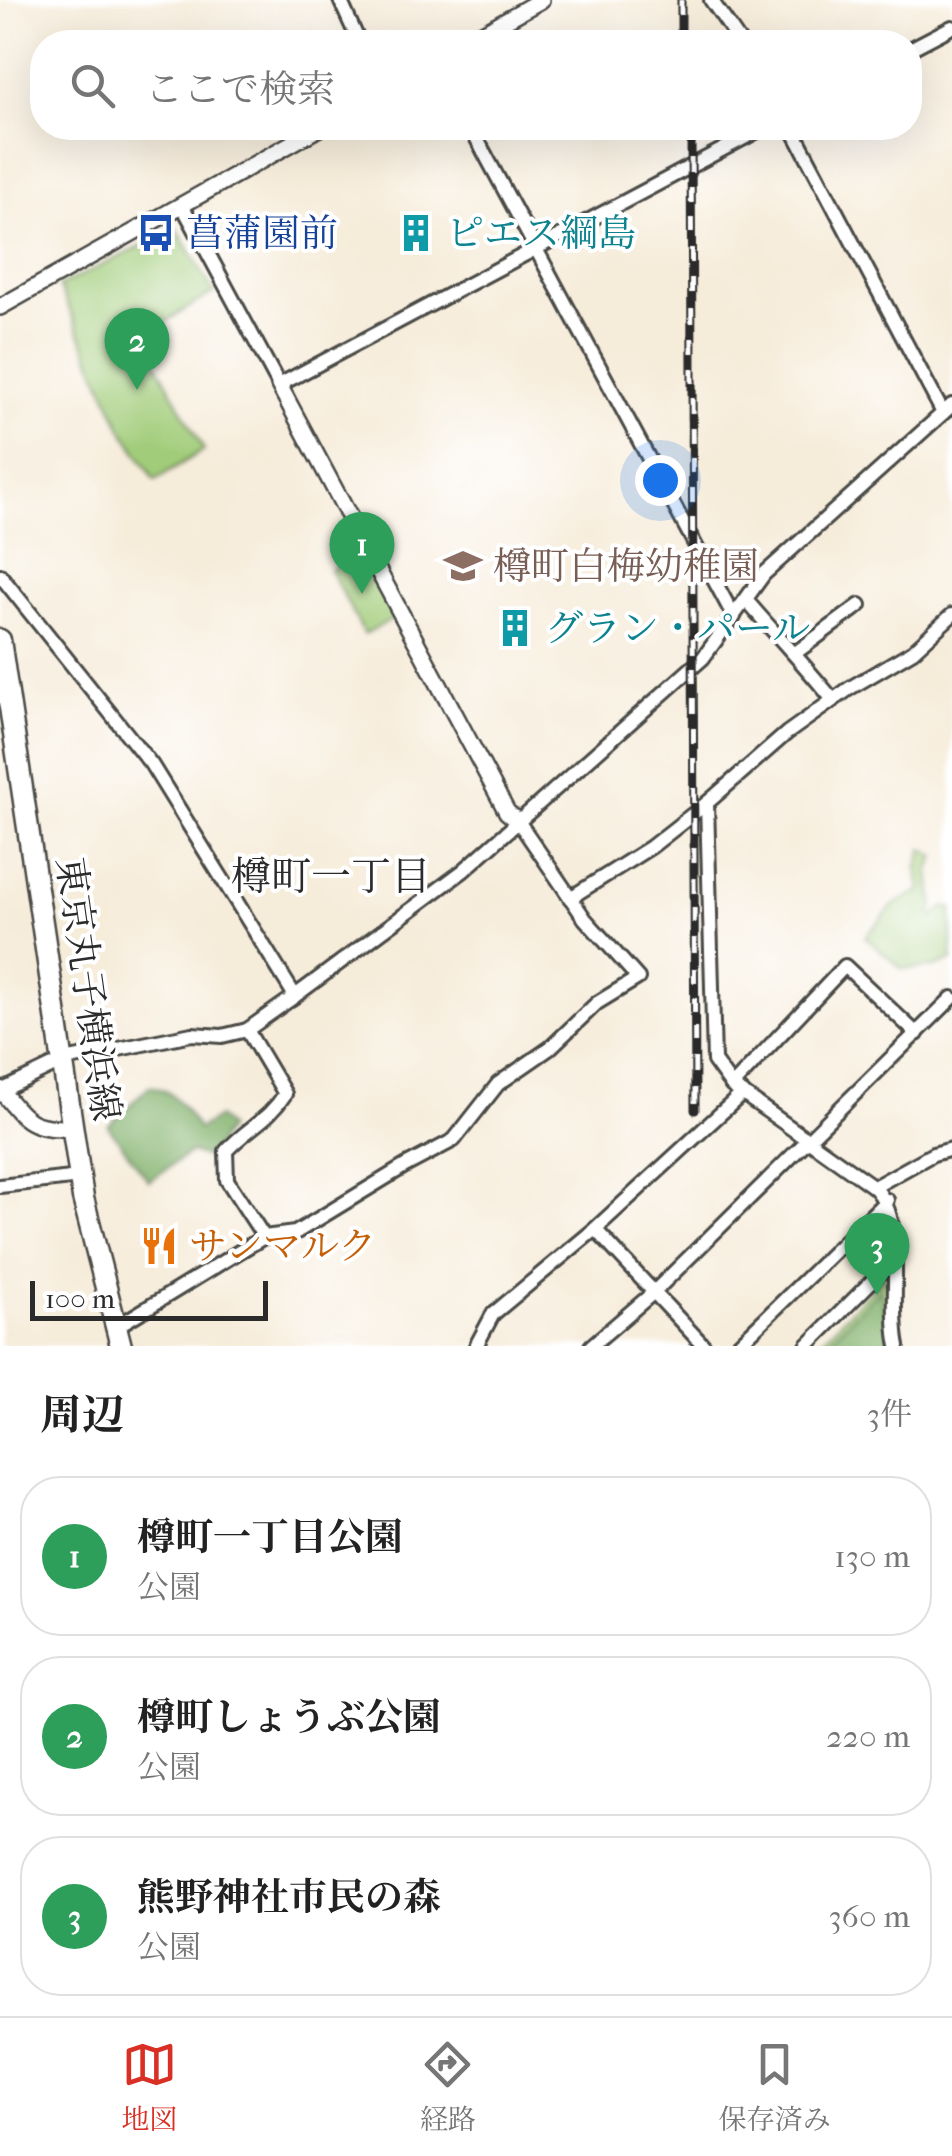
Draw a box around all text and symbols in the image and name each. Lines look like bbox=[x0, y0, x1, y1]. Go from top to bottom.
search box bbox=[30, 30, 922, 140]
icon: search bbox=[65, 58, 120, 113]
text: ここで検索 bbox=[145, 67, 335, 112]
place label: 菖蒲園前 bbox=[186, 211, 338, 256]
place label: ピエス綱島 bbox=[446, 211, 636, 256]
bus stop icon: 菖蒲園前 bbox=[135, 212, 177, 254]
building icon: ピエス綱島 bbox=[395, 212, 437, 254]
pin: 2 bbox=[104, 308, 170, 390]
your location bbox=[635, 455, 686, 506]
pin: 1 bbox=[330, 512, 394, 594]
place label: 樽町白梅幼稚園 bbox=[493, 544, 759, 589]
school or university icon: 樽町白梅幼稚園 bbox=[442, 545, 484, 587]
place label: グラン・パール bbox=[545, 606, 810, 651]
building icon: グラン・パール bbox=[494, 607, 536, 649]
street label: 東京丸子横浜線 bbox=[47, 854, 129, 1124]
district label: 樽町一丁目 bbox=[231, 854, 431, 900]
pin: 3 bbox=[844, 1212, 910, 1295]
place label: サンマルク bbox=[189, 1224, 376, 1269]
restaurant icon: サンマルク bbox=[138, 1225, 180, 1267]
scale bar bbox=[30, 1276, 268, 1320]
text: 100 m bbox=[45, 1282, 115, 1315]
text: 周辺 bbox=[40, 1391, 124, 1440]
text: 3件 bbox=[867, 1396, 912, 1433]
text: 樽町一丁目公園 bbox=[137, 1515, 403, 1560]
text: 1 bbox=[69, 1538, 80, 1575]
text: 130 m bbox=[834, 1538, 910, 1575]
text: 公園 bbox=[137, 1569, 201, 1606]
text: 樽町しょうぶ公園 bbox=[137, 1695, 441, 1740]
text: 2 bbox=[66, 1718, 83, 1755]
text: 220 m bbox=[826, 1718, 910, 1755]
text: 公園 bbox=[137, 1749, 201, 1786]
text: 熊野神社市民の森 bbox=[137, 1875, 441, 1920]
text: 3 bbox=[68, 1898, 81, 1935]
text: 360 m bbox=[828, 1898, 910, 1935]
text: 公園 bbox=[137, 1929, 201, 1966]
tab: 地図 bbox=[121, 2037, 177, 2137]
tab: 経路 bbox=[420, 2037, 476, 2137]
tab: 保存済み bbox=[719, 2037, 831, 2137]

